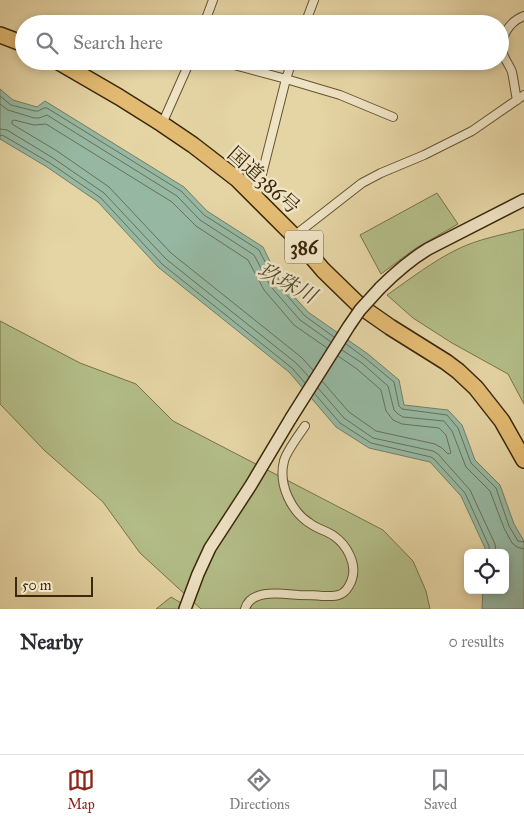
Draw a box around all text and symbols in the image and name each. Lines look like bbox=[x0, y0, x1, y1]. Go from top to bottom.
search box bbox=[15, 15, 509, 70]
icon: search bbox=[33, 29, 61, 57]
text: Search here bbox=[73, 31, 163, 54]
street label: 国道386号 bbox=[223, 141, 305, 219]
road number: 386 bbox=[285, 230, 323, 264]
water label: 玖珠川 bbox=[253, 257, 323, 310]
map controls bbox=[464, 549, 509, 594]
button: locate bbox=[464, 549, 509, 594]
scale bar bbox=[15, 574, 92, 597]
text: 50 m bbox=[22, 577, 51, 594]
text: Nearby bbox=[20, 629, 83, 655]
text: 0 results bbox=[449, 632, 504, 651]
tab: Map bbox=[67, 766, 95, 813]
tab: Directions bbox=[229, 766, 290, 813]
tab: Saved bbox=[424, 766, 457, 813]

